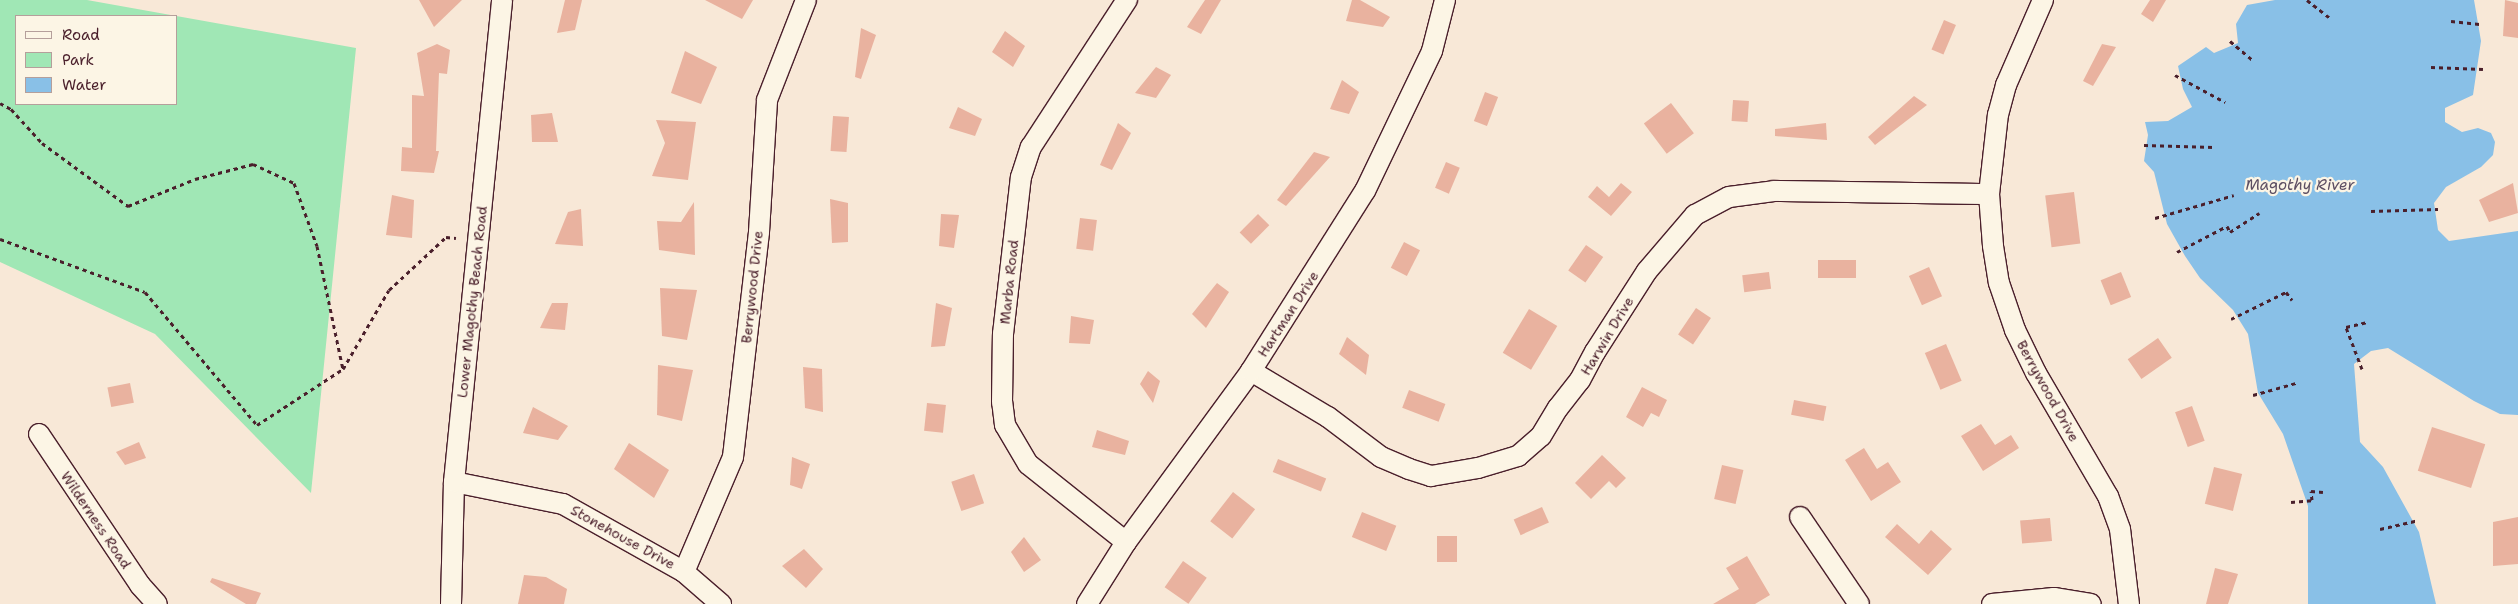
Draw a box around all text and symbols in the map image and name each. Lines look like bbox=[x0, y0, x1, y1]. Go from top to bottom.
legend bbox=[15, 15, 178, 105]
text: Road bbox=[62, 25, 100, 45]
text: Park bbox=[62, 50, 94, 70]
text: Water bbox=[62, 75, 106, 95]
water label: Magothy River bbox=[2245, 177, 2355, 195]
street label: Lower Magothy Beach Road bbox=[454, 205, 490, 399]
street label: Berrywood Drive bbox=[738, 230, 766, 344]
street label: Marba Road bbox=[996, 239, 1022, 325]
street label: Hartman Drive bbox=[1254, 268, 1322, 360]
street label: Harwin Drive bbox=[1577, 294, 1637, 378]
street label: Berrywood Drive bbox=[2013, 337, 2083, 445]
street label: Wilderness Road bbox=[57, 468, 135, 572]
street label: Stonehouse Drive bbox=[568, 501, 678, 573]

